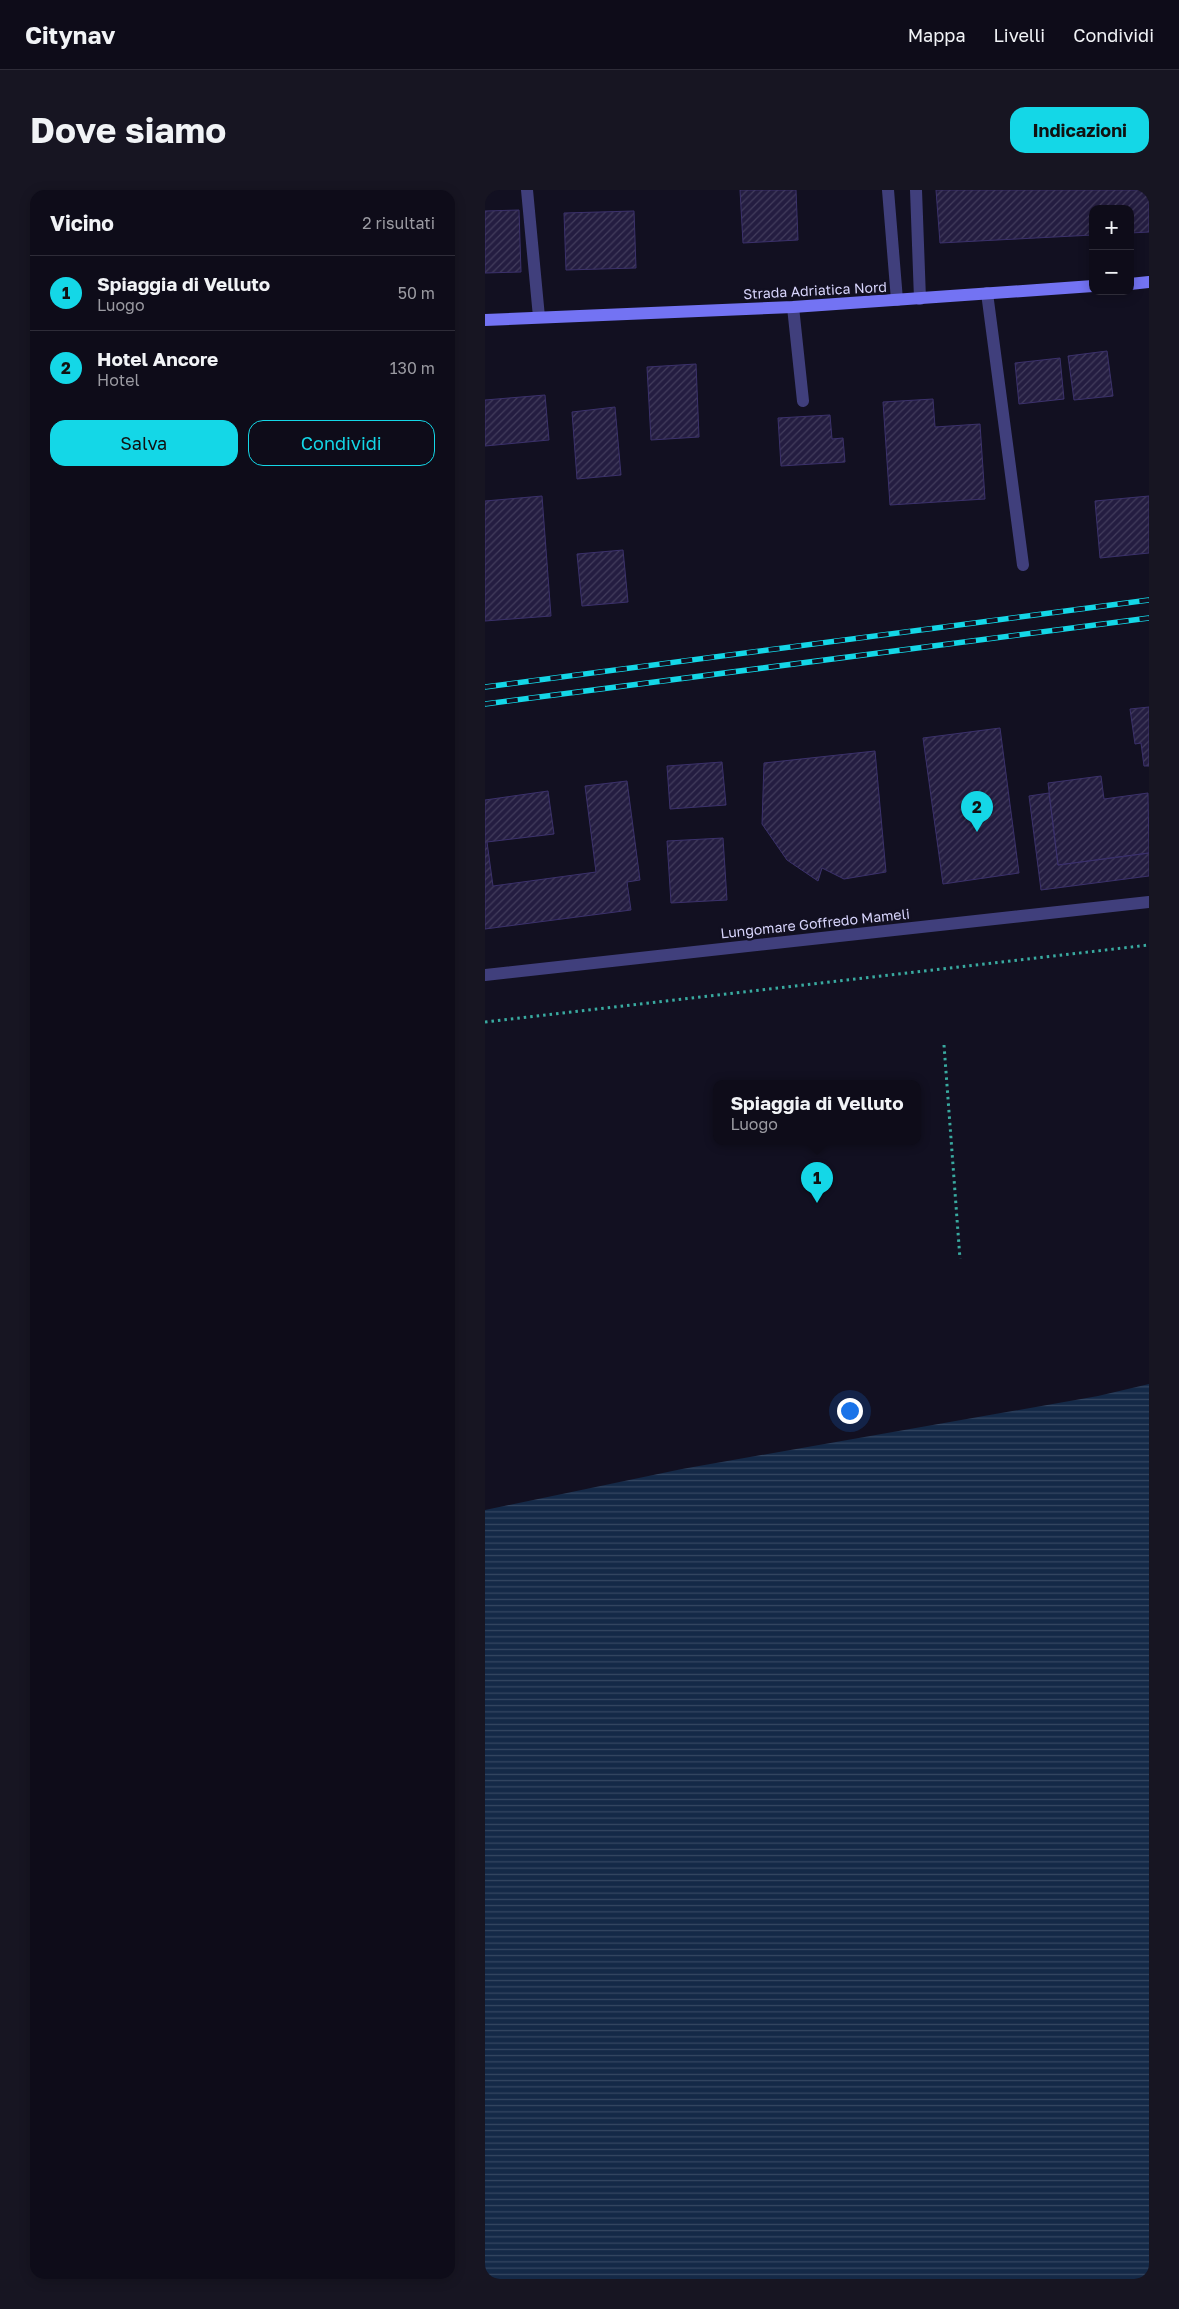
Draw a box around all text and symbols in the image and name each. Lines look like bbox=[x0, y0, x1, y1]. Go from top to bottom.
text: Citynav bbox=[25, 20, 115, 49]
text: Mappa bbox=[908, 24, 966, 46]
text: Livelli bbox=[994, 24, 1045, 46]
text: Condividi bbox=[1073, 24, 1154, 46]
button: Indicazioni bbox=[1010, 107, 1149, 153]
text: Dove siamo bbox=[30, 109, 226, 151]
map controls bbox=[1089, 205, 1134, 295]
button: + bbox=[1089, 205, 1134, 250]
text: Vicino bbox=[50, 210, 114, 236]
text: 2 risultati bbox=[362, 213, 435, 233]
button: − bbox=[1089, 250, 1134, 295]
text: Spiaggia di Velluto bbox=[97, 272, 270, 295]
street label: Strada Adriatica Nord bbox=[743, 278, 887, 302]
text: 1 bbox=[62, 283, 70, 303]
text: 50 m bbox=[398, 283, 435, 303]
text: Luogo bbox=[97, 295, 145, 315]
text: Hotel Ancore bbox=[97, 347, 218, 370]
text: 2 bbox=[61, 358, 71, 378]
text: 130 m bbox=[390, 358, 435, 378]
text: Hotel bbox=[97, 370, 140, 390]
button: Salva bbox=[50, 420, 238, 466]
button: Condividi bbox=[248, 420, 435, 466]
pin: 2 bbox=[961, 791, 993, 832]
street label: Lungomare Goffredo Mameli bbox=[720, 905, 910, 941]
popup bbox=[713, 1080, 921, 1145]
text: Spiaggia di Velluto bbox=[730, 1091, 904, 1114]
text: Luogo bbox=[730, 1114, 778, 1134]
pin: 1 bbox=[801, 1162, 833, 1203]
your location bbox=[837, 1398, 863, 1424]

